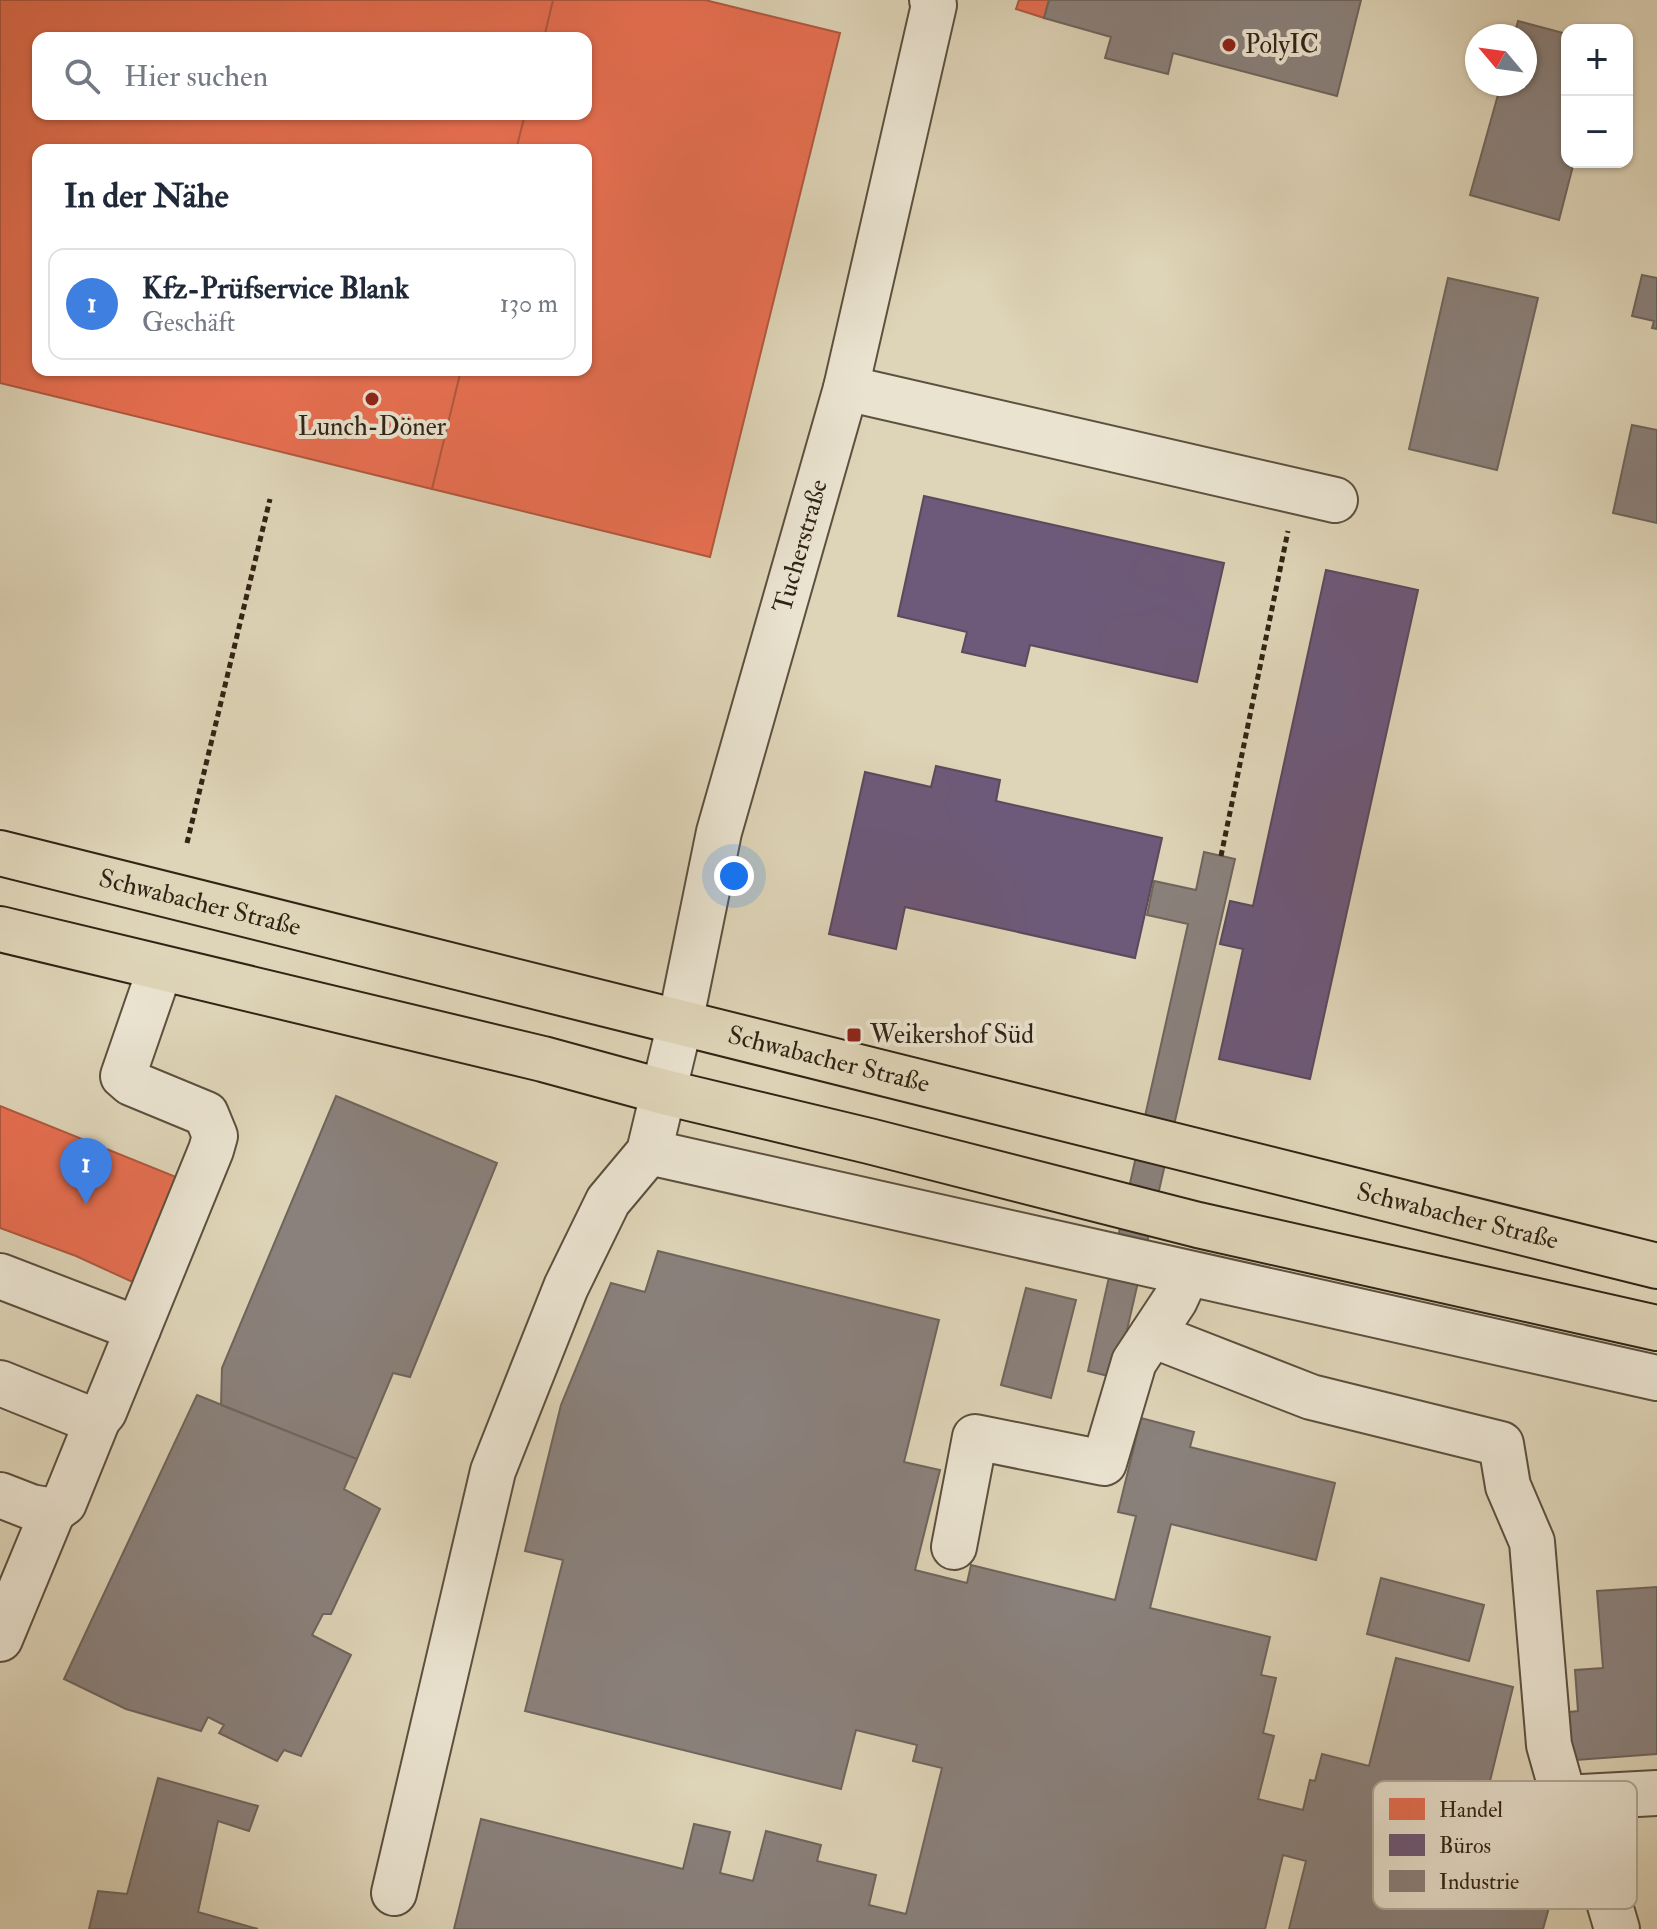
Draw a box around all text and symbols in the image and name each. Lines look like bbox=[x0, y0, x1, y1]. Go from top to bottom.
north arrow bbox=[1465, 24, 1537, 96]
map controls bbox=[1561, 24, 1633, 168]
button: + bbox=[1561, 24, 1633, 96]
place label: PolyIC bbox=[1245, 29, 1319, 61]
search box bbox=[32, 32, 592, 120]
marker: PolyIC bbox=[1220, 36, 1238, 54]
icon: search bbox=[60, 54, 104, 98]
text: Hier suchen bbox=[124, 58, 268, 95]
button: − bbox=[1561, 96, 1633, 168]
text: In der Nähe bbox=[64, 175, 229, 218]
text: Kfz-Prüfservice Blank bbox=[142, 270, 409, 307]
text: 1 bbox=[87, 288, 97, 320]
text: 130 m bbox=[500, 288, 558, 320]
text: Geschäft bbox=[142, 307, 235, 339]
marker: Lunch-Döner bbox=[363, 390, 381, 408]
place label: Lunch-Döner bbox=[298, 411, 447, 443]
street label: Tucherstraße bbox=[767, 475, 835, 617]
your location bbox=[714, 856, 754, 896]
street label: Schwabacher Straße bbox=[96, 862, 304, 943]
street label: Schwabacher Straße bbox=[724, 1019, 933, 1100]
place label: Weikershof Süd bbox=[869, 1019, 1034, 1051]
marker: Weikershof Süd bbox=[845, 1026, 863, 1044]
pin: 1 bbox=[60, 1138, 112, 1204]
street label: Schwabacher Straße bbox=[1353, 1176, 1562, 1257]
legend bbox=[1373, 1781, 1637, 1909]
text: Handel bbox=[1439, 1796, 1503, 1824]
text: Büros bbox=[1439, 1832, 1491, 1860]
text: Industrie bbox=[1439, 1868, 1519, 1896]

